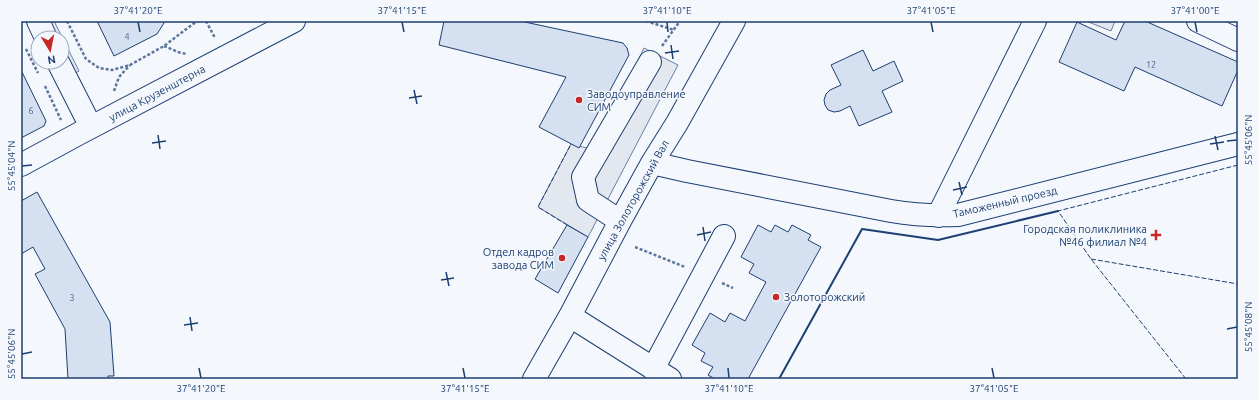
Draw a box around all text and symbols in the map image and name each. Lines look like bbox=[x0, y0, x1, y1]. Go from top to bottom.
text: 37°41'20"E bbox=[113, 5, 163, 16]
text: 37°41'15"E bbox=[377, 5, 427, 16]
text: 37°41'10"E bbox=[642, 5, 692, 16]
text: 37°41'05"E bbox=[906, 5, 956, 16]
text: 37°41'00"E bbox=[1170, 5, 1220, 16]
north arrow bbox=[30, 30, 70, 70]
house number: 4 bbox=[124, 32, 130, 42]
text: N bbox=[47, 53, 57, 66]
house number: 12 bbox=[1146, 60, 1156, 70]
street label: улица Крузенштерна bbox=[107, 63, 207, 123]
place label: Заводоуправление СИМ bbox=[587, 88, 686, 113]
marker: Заводоуправление СИМ bbox=[574, 95, 584, 105]
house number: 6 bbox=[28, 106, 34, 116]
text: 55°45'06"N bbox=[1243, 115, 1254, 165]
street label: улица Золоторожский Вал bbox=[595, 138, 671, 262]
text: 55°45'04"N bbox=[6, 141, 17, 191]
street label: Таможенный проезд bbox=[952, 184, 1059, 220]
place label: Городская поликлиника №46 филиал №4 bbox=[1023, 223, 1147, 248]
marker: Городская поликлиника №46 филиал №4 bbox=[1150, 229, 1162, 241]
place label: Отдел кадров завода СИМ bbox=[483, 246, 554, 271]
marker: Отдел кадров завода СИМ bbox=[557, 253, 567, 263]
place label: Золоторожский bbox=[784, 291, 865, 303]
marker: Золоторожский bbox=[771, 292, 781, 302]
house number: 3 bbox=[69, 293, 75, 303]
text: 55°45'08"N bbox=[1243, 302, 1254, 352]
text: 55°45'06"N bbox=[6, 329, 17, 379]
text: 37°41'20"E bbox=[176, 383, 226, 394]
text: 37°41'15"E bbox=[440, 383, 490, 394]
text: 37°41'10"E bbox=[704, 383, 754, 394]
text: 37°41'05"E bbox=[969, 383, 1019, 394]

